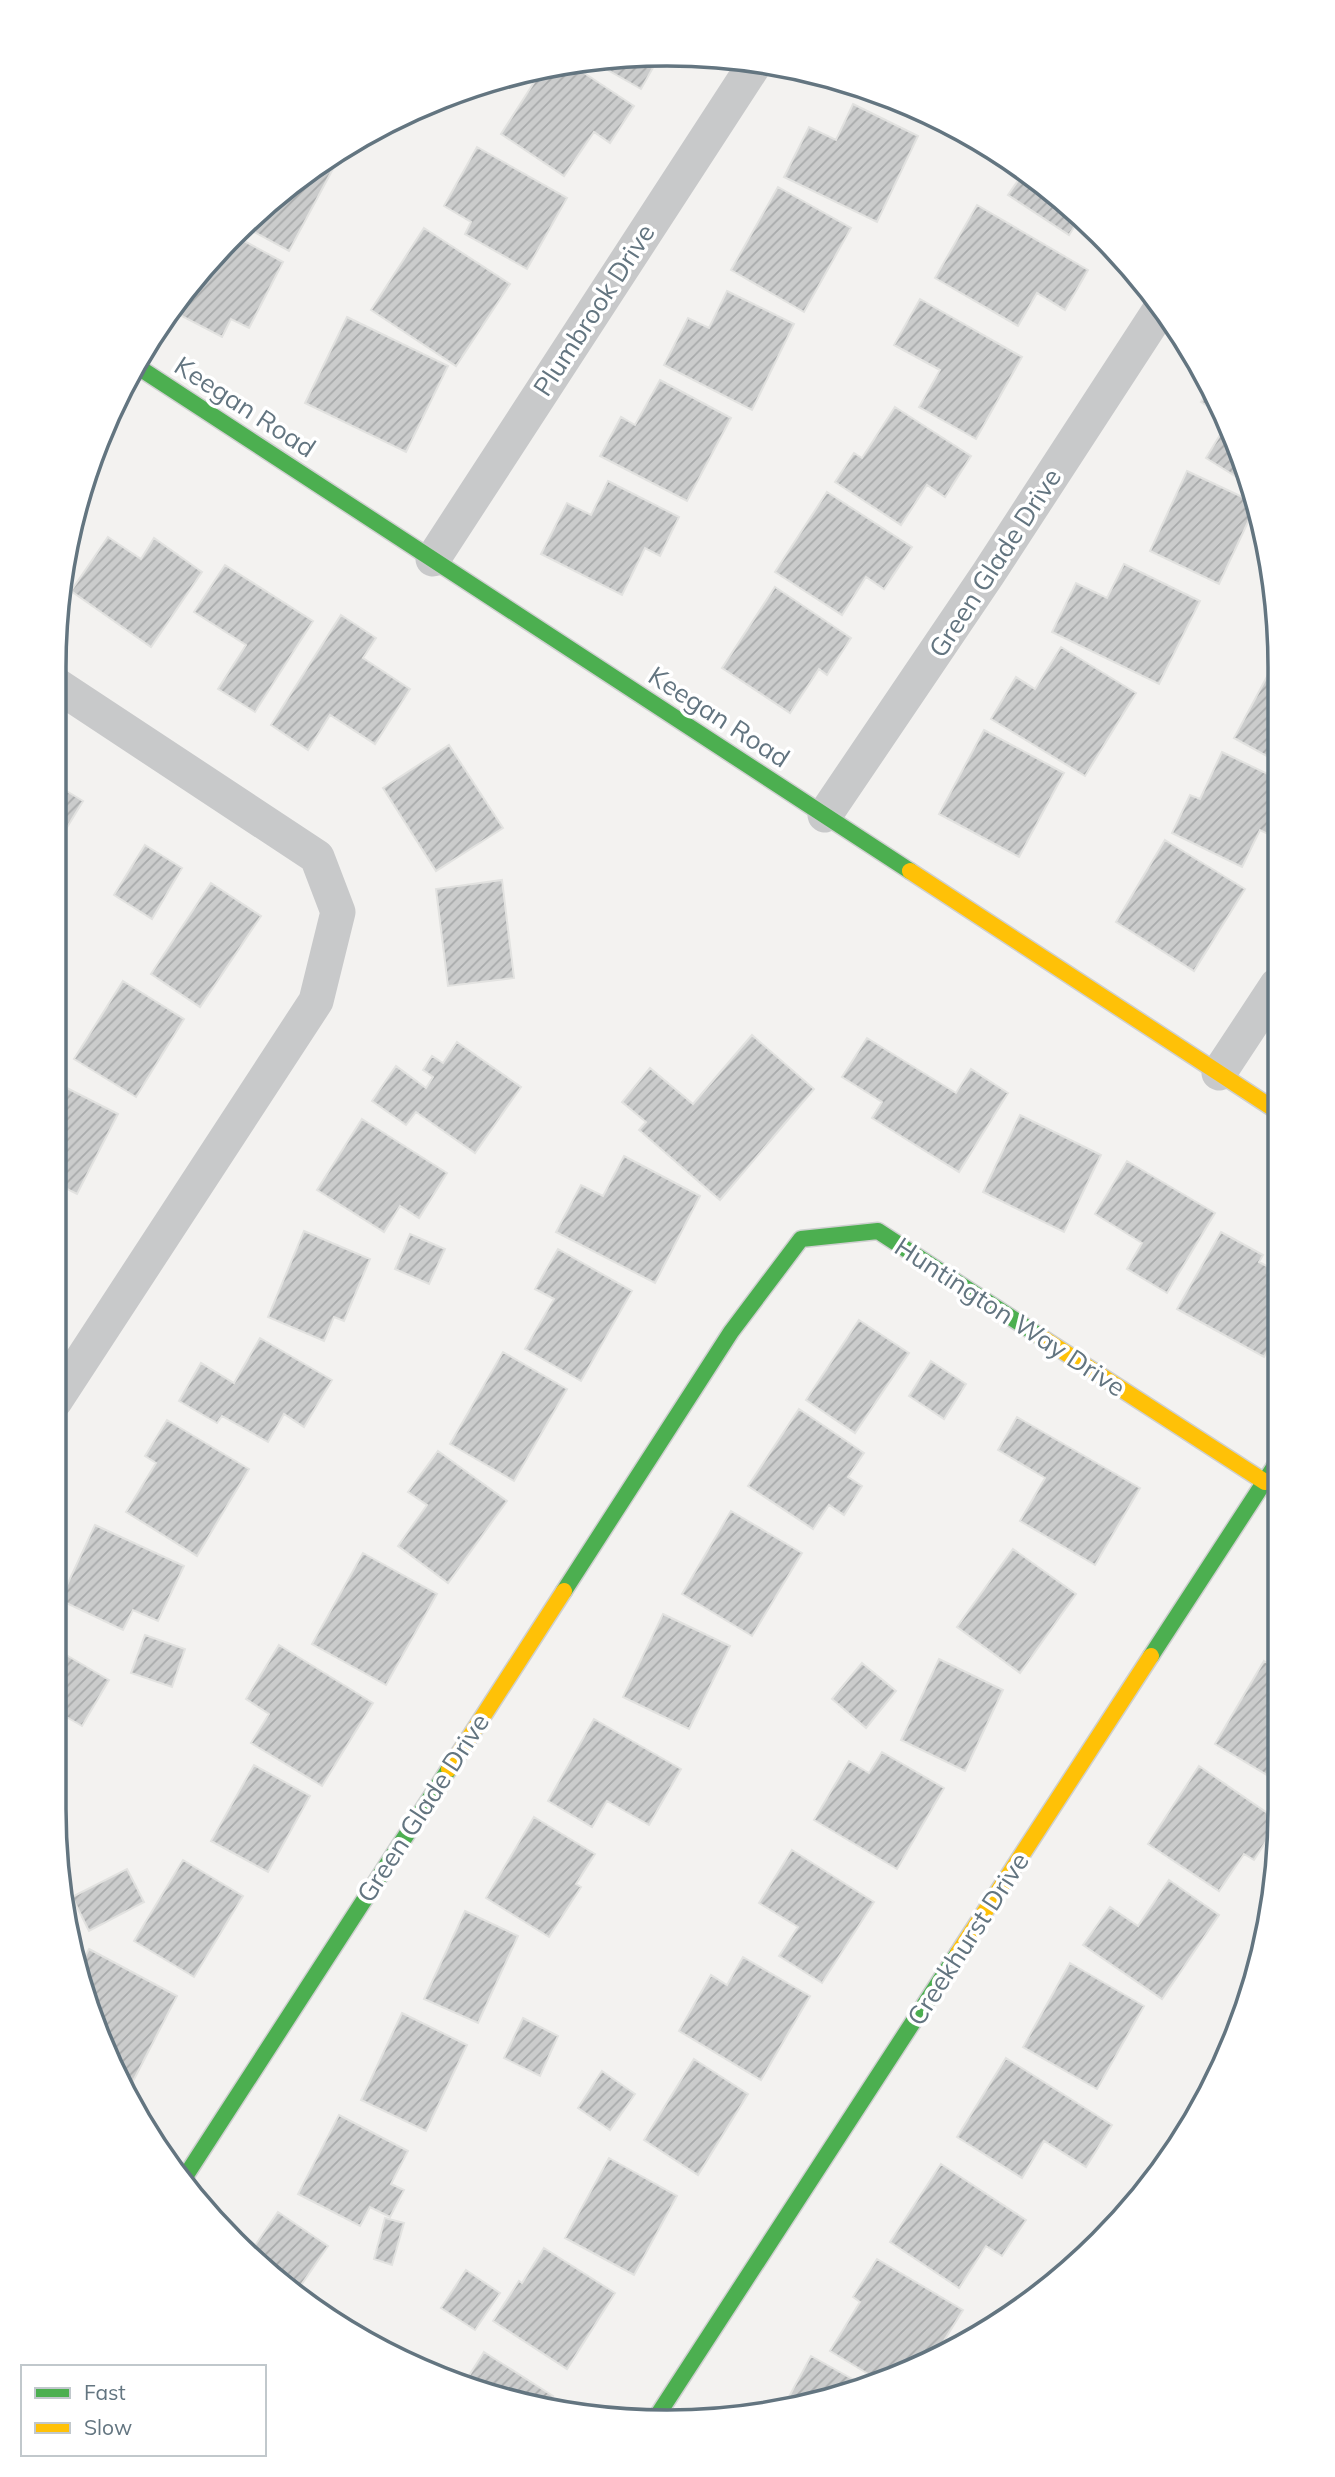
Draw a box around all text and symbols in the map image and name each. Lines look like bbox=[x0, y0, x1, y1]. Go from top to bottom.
street label: Plumbrook Drive bbox=[526, 218, 661, 402]
street label: Keegan Road bbox=[169, 349, 322, 464]
street label: Green Glade Drive bbox=[921, 462, 1068, 663]
street label: Keegan Road bbox=[643, 659, 796, 774]
street label: Huntington Way Drive bbox=[889, 1230, 1132, 1404]
street label: Green Glade Drive bbox=[349, 1707, 496, 1908]
street label: Creekhurst Drive bbox=[899, 1846, 1036, 2031]
legend bbox=[21, 2365, 266, 2456]
text: Fast bbox=[84, 2379, 126, 2405]
text: Slow bbox=[84, 2414, 132, 2440]

